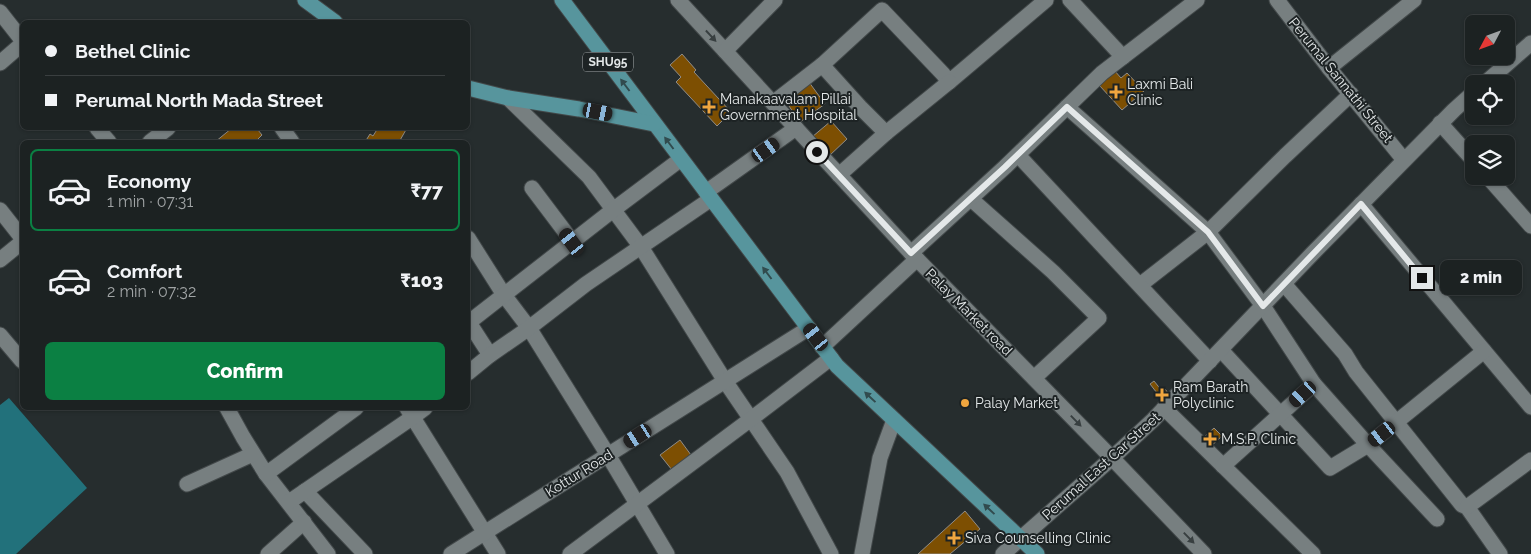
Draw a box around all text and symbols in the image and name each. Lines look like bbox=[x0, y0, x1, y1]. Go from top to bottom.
street label: Perumal Sannathi Street bbox=[1286, 14, 1396, 146]
north arrow bbox=[1465, 15, 1515, 65]
map controls bbox=[1465, 15, 1515, 185]
one-way arrow bbox=[705, 30, 717, 42]
text: Bethel Clinic bbox=[75, 40, 190, 62]
road number: SHU95 bbox=[583, 52, 633, 72]
button: locate bbox=[1465, 75, 1515, 125]
place label: Laxmi Bali Clinic bbox=[1127, 76, 1193, 108]
one-way arrow bbox=[620, 78, 630, 92]
marker: Laxmi Bali Clinic bbox=[1109, 85, 1123, 99]
text: Perumal North Mada Street bbox=[75, 89, 323, 111]
place label: Manakaavalam Pillai Government Hospital bbox=[720, 91, 857, 123]
marker: Manakaavalam Pillai Government Hospital bbox=[702, 100, 716, 114]
car bbox=[581, 102, 614, 122]
car bbox=[749, 135, 782, 165]
button: layers bbox=[1465, 135, 1515, 185]
one-way arrow bbox=[664, 136, 674, 150]
route start bbox=[806, 141, 828, 163]
icon: car bbox=[47, 168, 92, 213]
text: Economy bbox=[107, 170, 191, 192]
text: ₹77 bbox=[410, 179, 443, 201]
text: 1 min · 07:31 bbox=[107, 192, 193, 211]
car bbox=[556, 226, 587, 258]
icon: car bbox=[47, 258, 92, 303]
text: Comfort bbox=[107, 260, 182, 282]
callout: 2 min bbox=[1440, 260, 1522, 296]
street label: Palay Market road bbox=[922, 265, 1016, 359]
one-way arrow bbox=[762, 266, 772, 280]
route end bbox=[1411, 267, 1433, 289]
text: 2 min bbox=[1460, 268, 1502, 287]
text: ₹103 bbox=[400, 269, 443, 291]
text: 2 min · 07:32 bbox=[107, 282, 196, 301]
car bbox=[800, 321, 831, 353]
button: Confirm bbox=[45, 342, 445, 400]
car bbox=[1286, 378, 1319, 410]
place label: Ram Barath Polyclinic bbox=[1173, 379, 1248, 411]
marker: Ram Barath Polyclinic bbox=[1155, 388, 1169, 402]
one-way arrow bbox=[865, 391, 877, 403]
place label: Palay Market bbox=[975, 395, 1058, 411]
marker: Palay Market bbox=[959, 397, 971, 409]
street label: Perumal East Car Street bbox=[1039, 409, 1163, 523]
one-way arrow bbox=[1070, 414, 1082, 426]
car bbox=[1365, 419, 1398, 449]
car bbox=[621, 422, 654, 450]
place label: M.S.P. Clinic bbox=[1221, 431, 1296, 447]
marker: M.S.P. Clinic bbox=[1203, 432, 1217, 446]
street label: Kottur Road bbox=[542, 446, 616, 500]
one-way arrow bbox=[983, 503, 995, 515]
place label: Siva Counselling Clinic bbox=[965, 530, 1111, 546]
marker: Siva Counselling Clinic bbox=[947, 531, 961, 545]
one-way arrow bbox=[1182, 531, 1194, 543]

